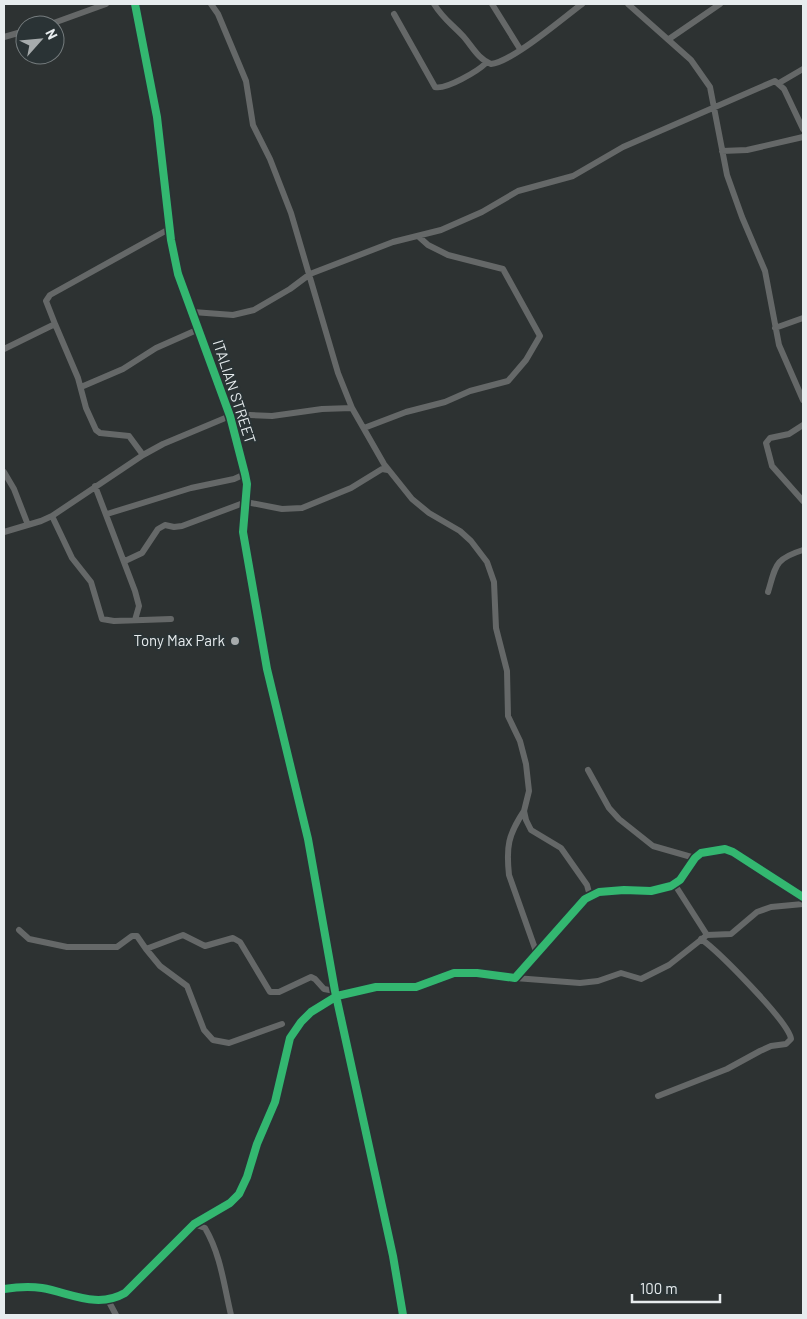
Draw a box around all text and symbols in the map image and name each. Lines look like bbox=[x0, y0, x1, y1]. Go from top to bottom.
north arrow bbox=[15, 15, 65, 65]
text: N bbox=[42, 26, 62, 42]
street label: ITALIAN STREET bbox=[210, 337, 260, 446]
place label: Tony Max Park bbox=[133, 631, 225, 649]
marker: Tony Max Park bbox=[229, 635, 241, 647]
scale bar bbox=[632, 1272, 720, 1304]
text: 100 m bbox=[640, 1279, 678, 1297]

